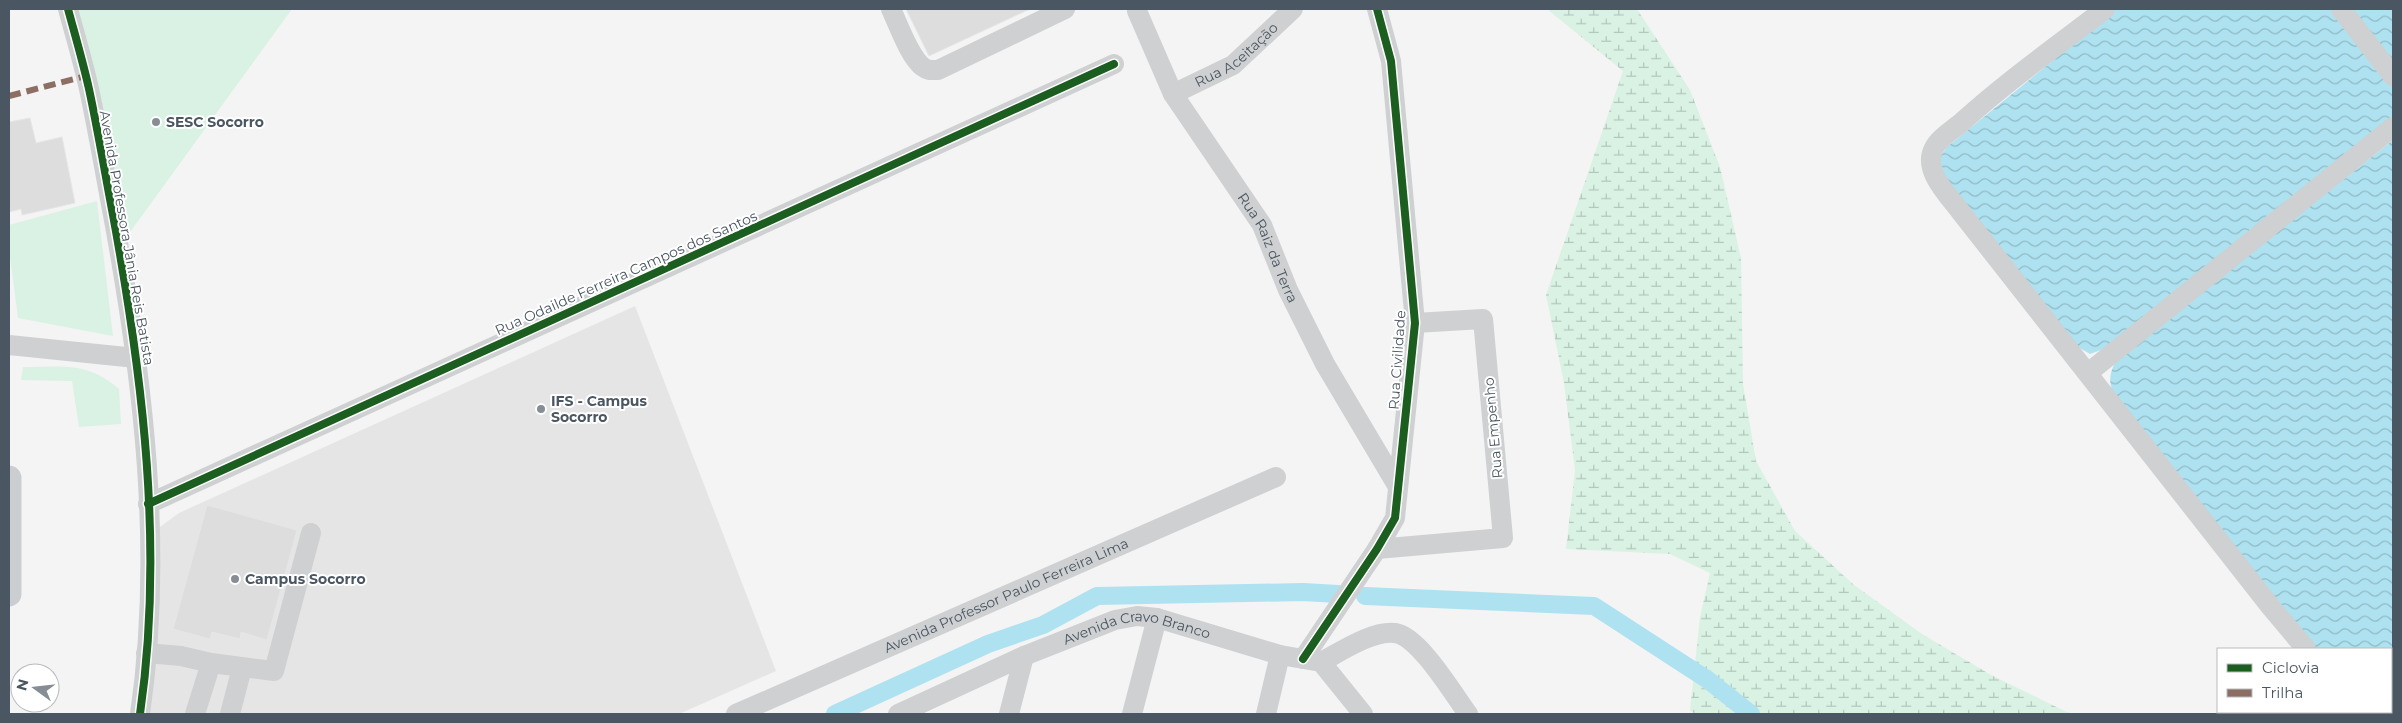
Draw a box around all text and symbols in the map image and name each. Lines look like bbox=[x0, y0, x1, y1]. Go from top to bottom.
street label: Rua Aceitação bbox=[1192, 18, 1282, 91]
street label: Avenida Professora Jânia Reis Batista bbox=[96, 109, 158, 367]
place label: SESC Socorro bbox=[166, 113, 264, 131]
marker: SESC Socorro bbox=[150, 116, 162, 128]
street label: Rua Raiz da Terra bbox=[1234, 189, 1302, 306]
street label: Rua Odailde Ferreira Campos dos Santos bbox=[492, 207, 760, 339]
street label: Rua Civilidade bbox=[1385, 310, 1409, 410]
street label: Rua Empenho bbox=[1480, 377, 1506, 479]
place label: IFS - Campus Socorro bbox=[551, 392, 647, 426]
marker: IFS - Campus Socorro bbox=[535, 403, 547, 415]
street label: Avenida Professor Paulo Ferreira Lima bbox=[881, 534, 1131, 657]
place label: Campus Socorro bbox=[245, 570, 366, 588]
marker: Campus Socorro bbox=[229, 573, 241, 585]
street label: Avenida Cravo Branco bbox=[1060, 607, 1213, 649]
legend bbox=[2217, 648, 2392, 713]
text: Ciclovia bbox=[2262, 658, 2319, 677]
north arrow bbox=[10, 663, 60, 713]
text: N bbox=[12, 677, 33, 692]
text: Trilha bbox=[2262, 683, 2303, 702]

